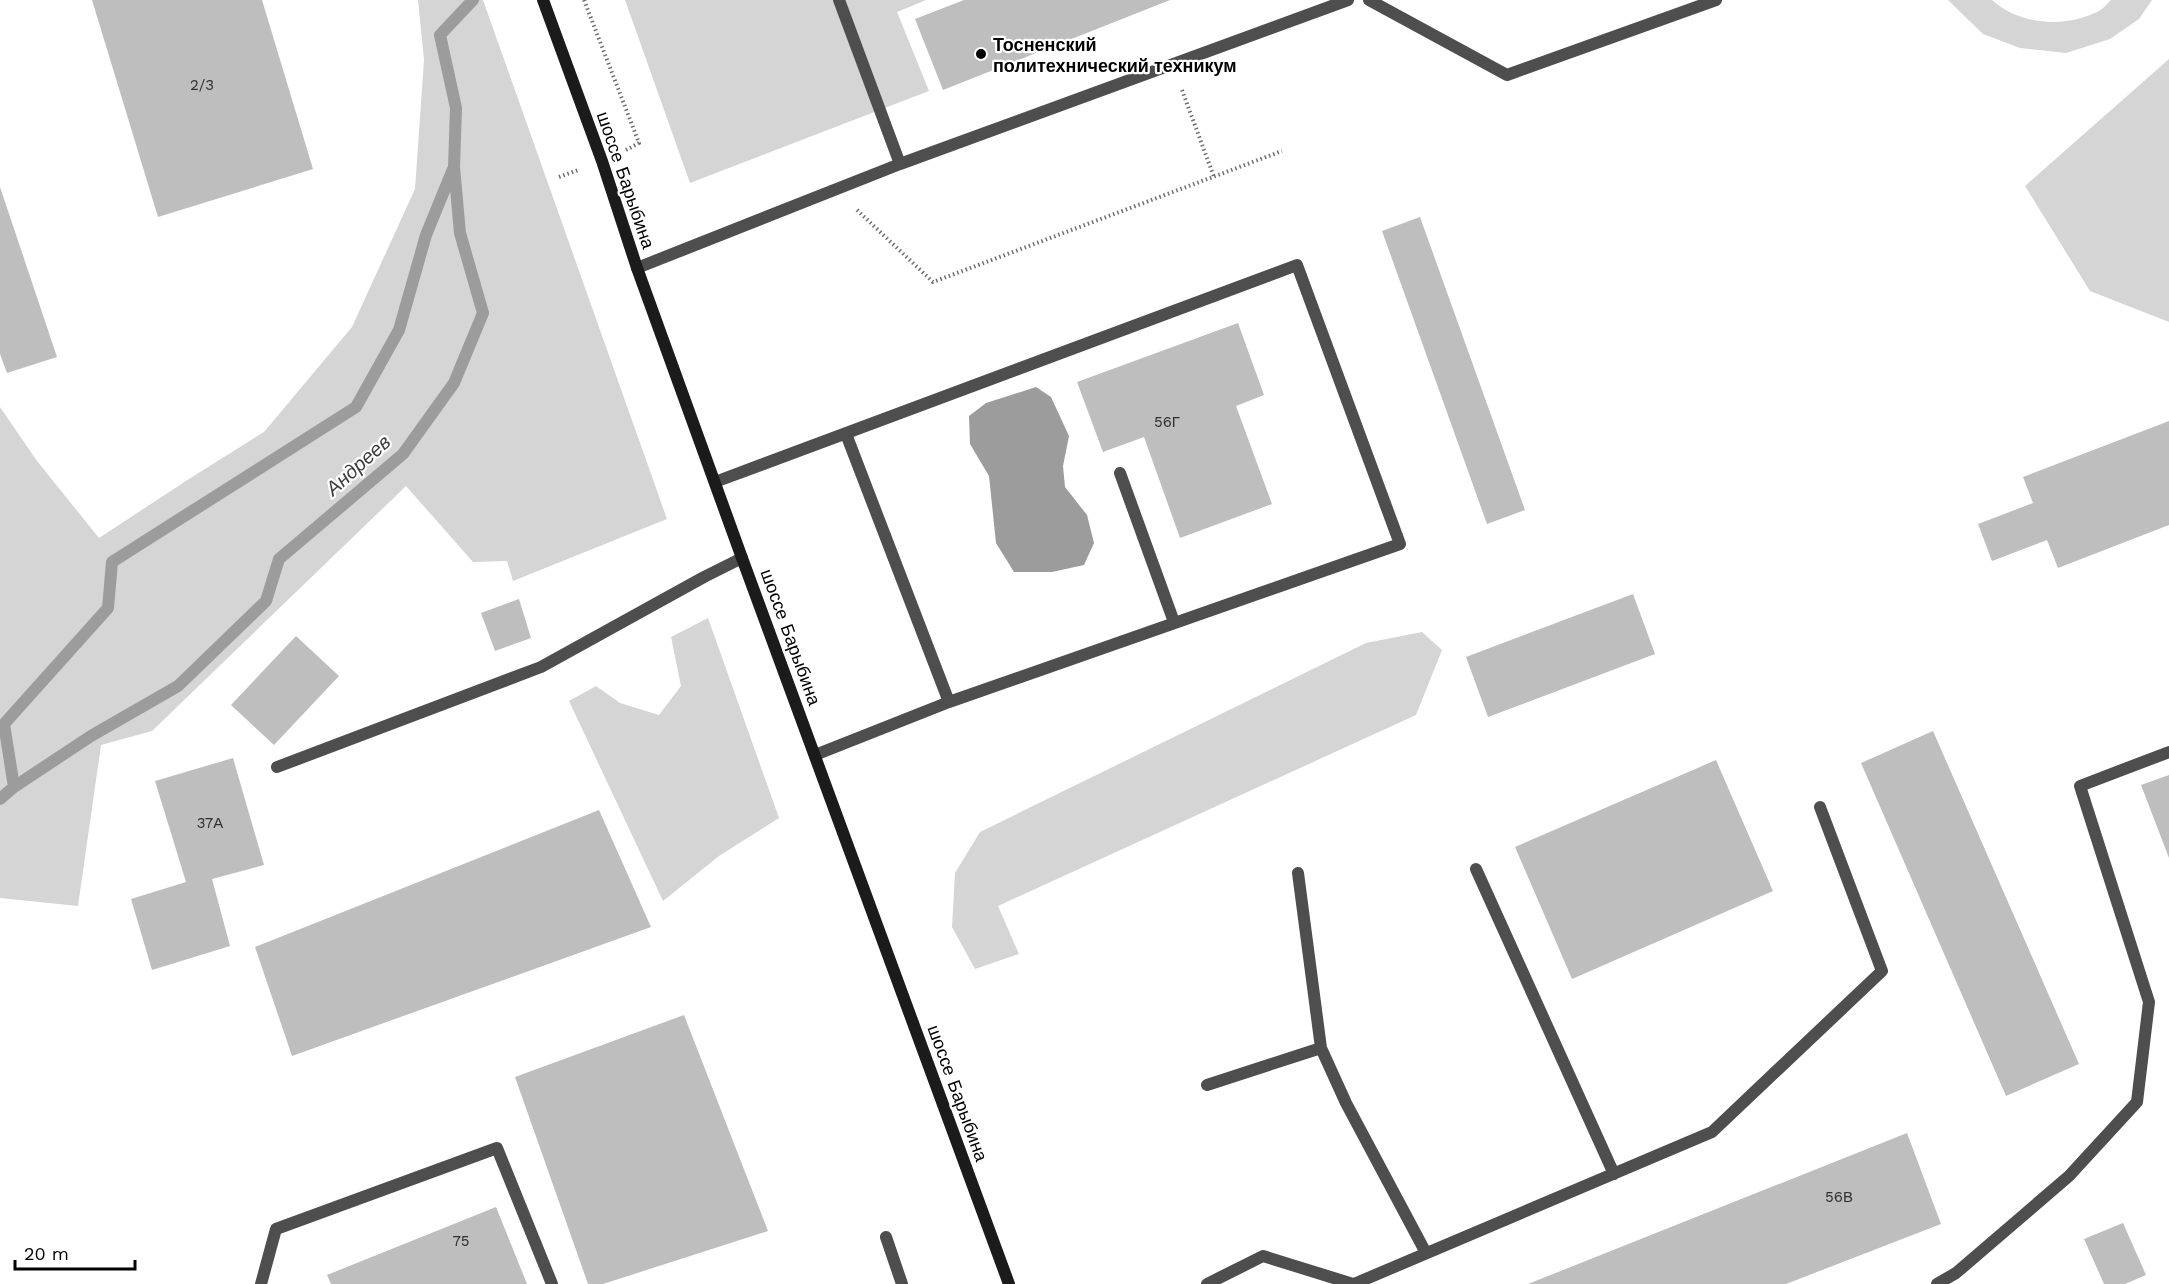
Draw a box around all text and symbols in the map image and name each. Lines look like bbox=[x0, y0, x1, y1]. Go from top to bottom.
place label: Тосненский политехнический техникум bbox=[993, 34, 1237, 76]
marker: Тосненский политехнический техникум bbox=[974, 47, 988, 61]
house number: 2/3 bbox=[190, 76, 214, 94]
street label: шоссе Барыбина bbox=[593, 109, 660, 252]
house number: 56Г bbox=[1154, 413, 1180, 431]
water label: Андреев bbox=[320, 430, 395, 501]
street label: шоссе Барыбина bbox=[757, 566, 826, 709]
house number: 37А bbox=[197, 814, 223, 832]
street label: шоссе Барыбина bbox=[924, 1022, 993, 1165]
house number: 56В bbox=[1825, 1188, 1853, 1206]
house number: 75 bbox=[452, 1232, 470, 1250]
scale bar bbox=[15, 1233, 135, 1271]
text: 20 m bbox=[24, 1243, 69, 1264]

